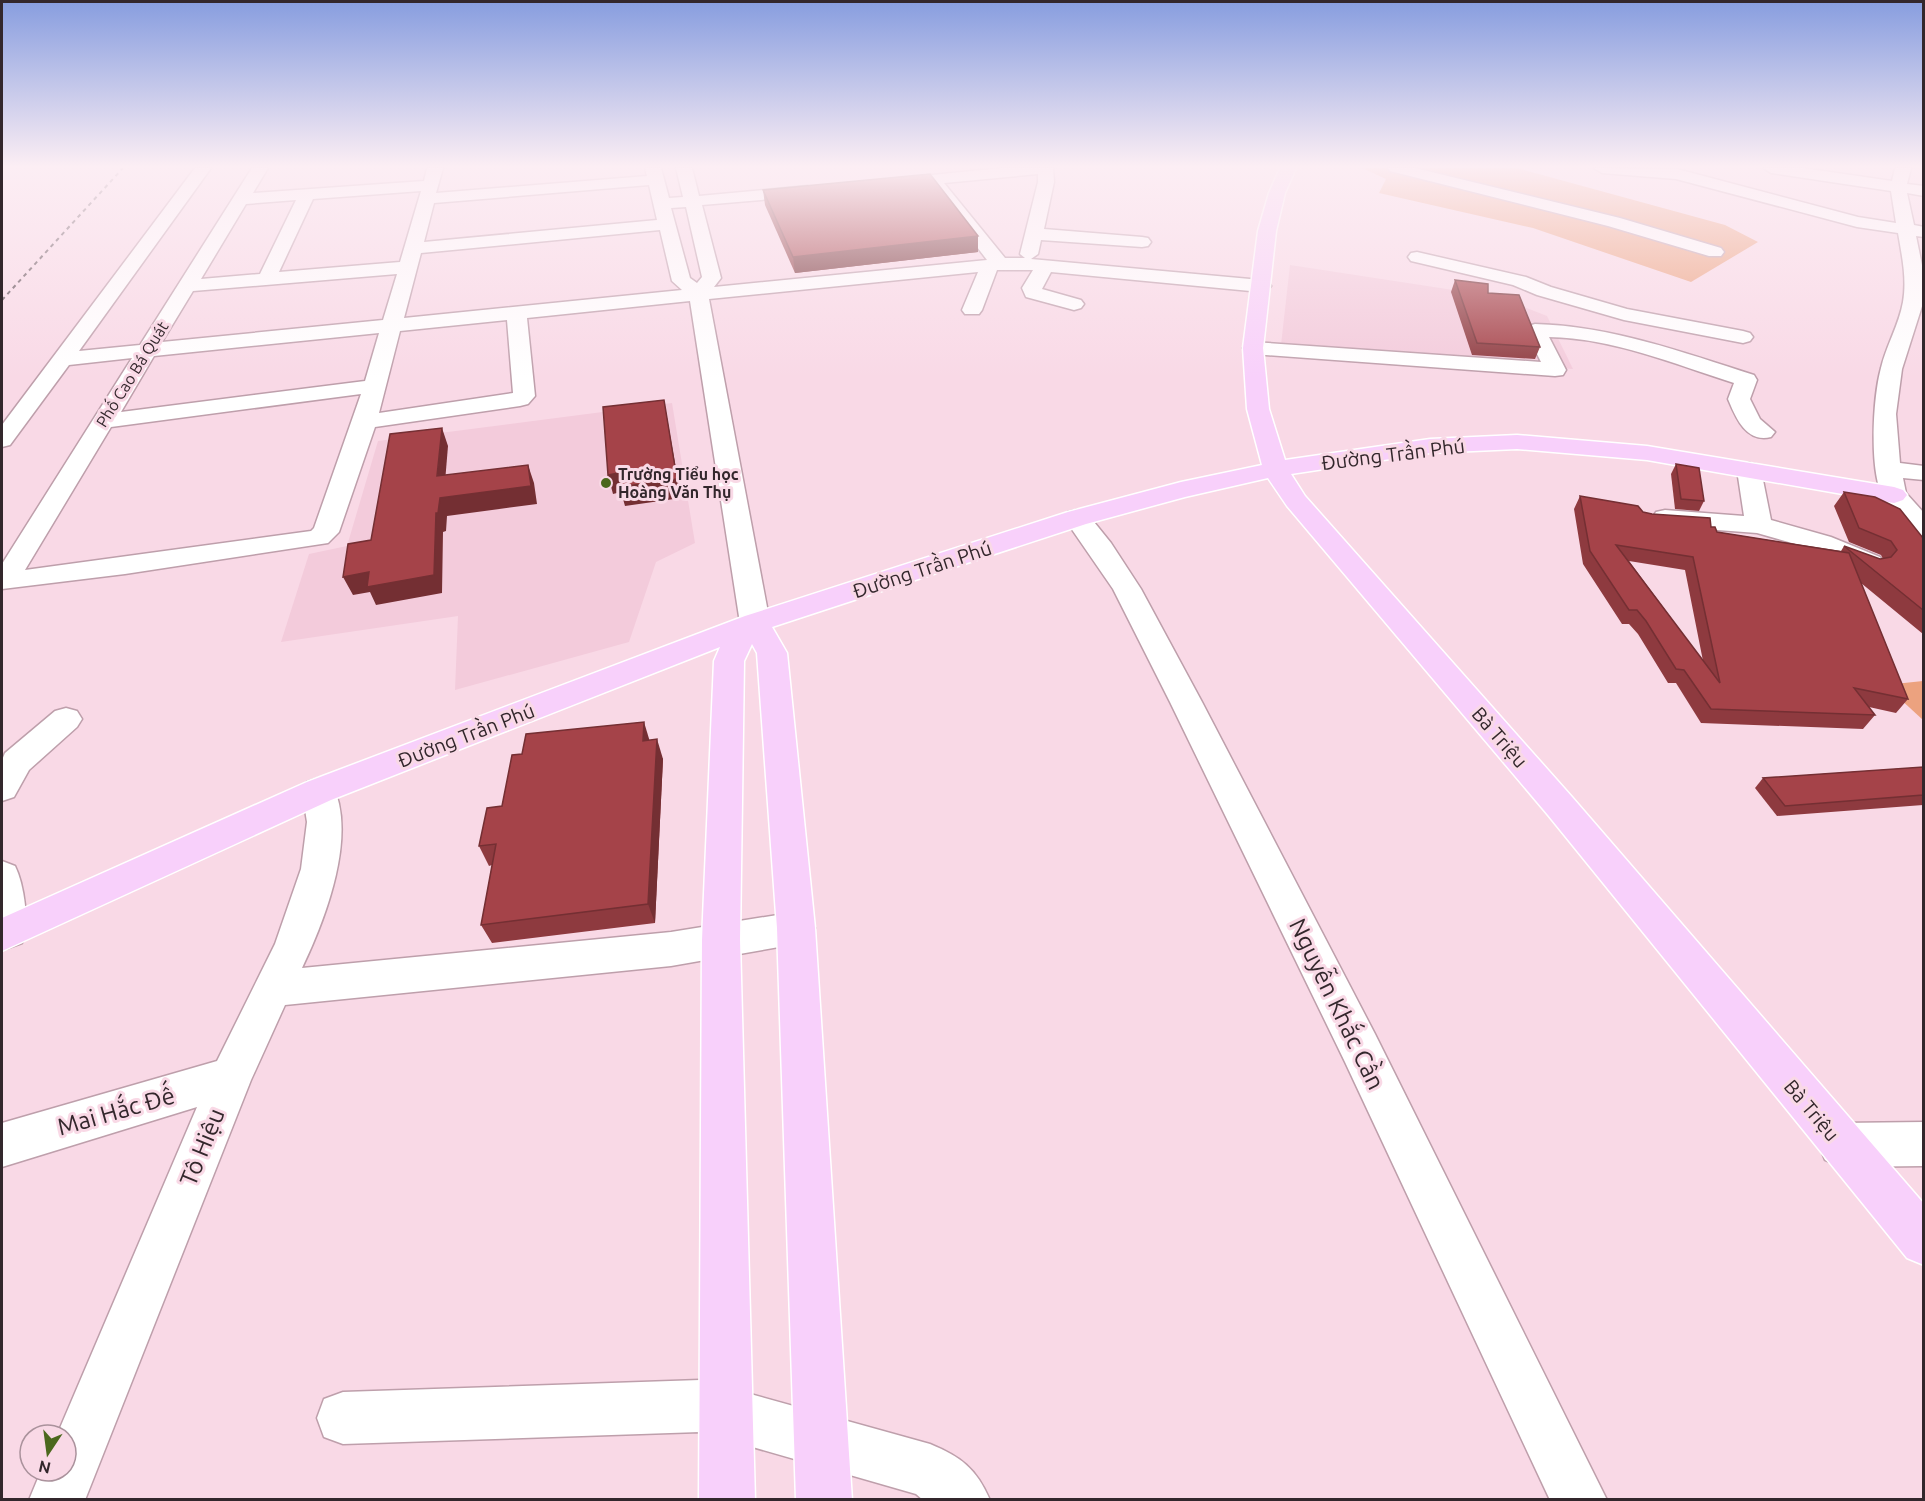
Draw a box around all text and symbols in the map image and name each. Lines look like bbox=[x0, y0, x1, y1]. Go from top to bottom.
street label: Phố Cao Bá Quát bbox=[90, 316, 172, 430]
street label: Đường Trần Phú bbox=[1320, 431, 1466, 474]
place label: Trường Tiểu học Hoàng Văn Thụ bbox=[618, 465, 739, 501]
marker: Trường Tiểu học Hoàng Văn Thụ bbox=[599, 476, 613, 490]
street label: Đường Trần Phú bbox=[849, 533, 994, 602]
street label: Đường Trần Phú bbox=[393, 696, 538, 772]
street label: Bà Triệu bbox=[1467, 702, 1533, 772]
street label: Nguyễn Khắc Cần bbox=[1284, 912, 1394, 1094]
street label: Bà Triệu bbox=[1780, 1075, 1844, 1145]
street label: Mai Hắc Đế bbox=[53, 1078, 178, 1141]
street label: Tô Hiệu bbox=[174, 1104, 230, 1190]
north arrow bbox=[18, 1423, 78, 1483]
text: N bbox=[37, 1458, 52, 1478]

